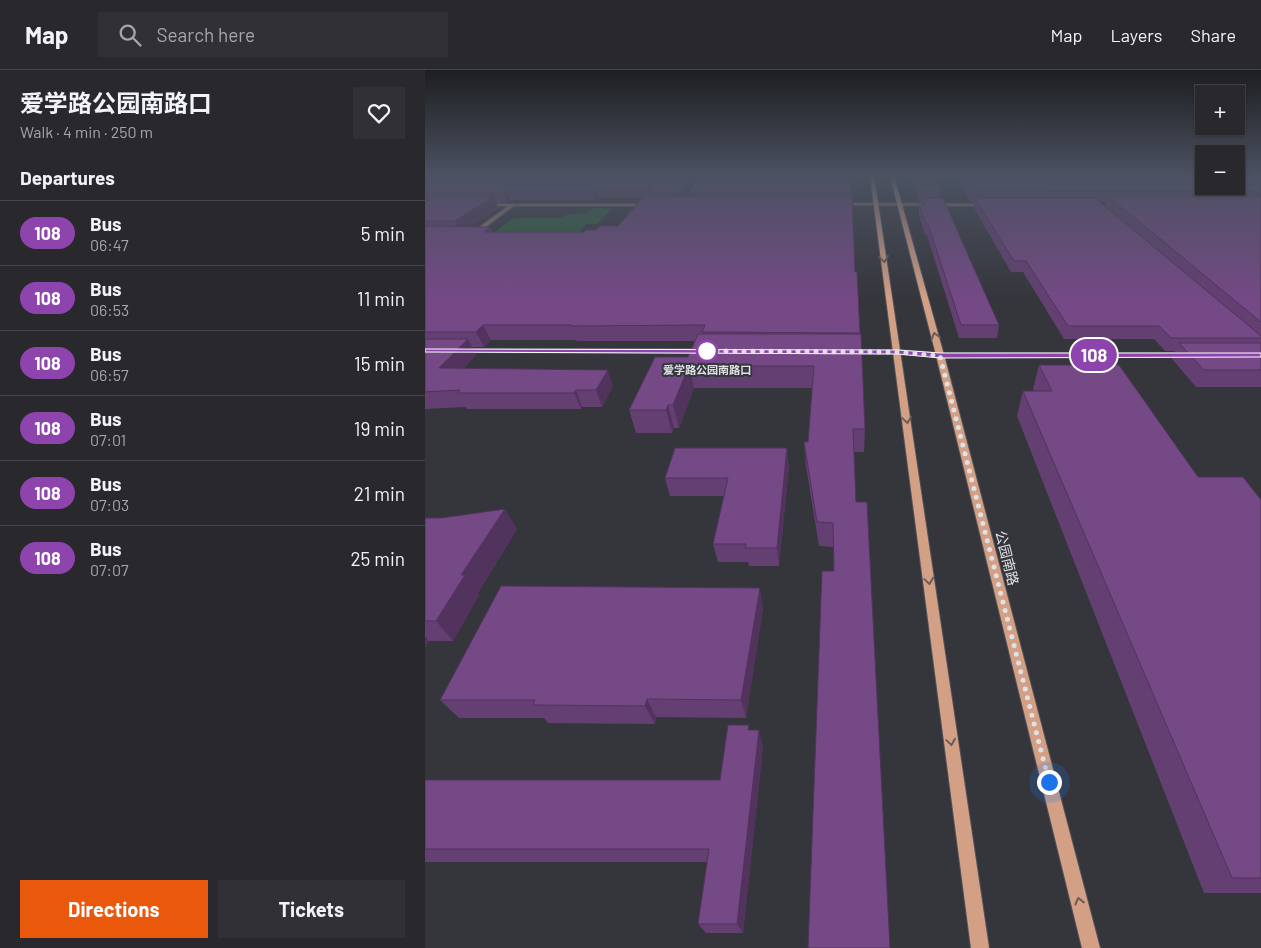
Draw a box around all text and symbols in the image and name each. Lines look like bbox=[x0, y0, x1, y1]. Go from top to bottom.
search box bbox=[98, 12, 448, 57]
text: Map bbox=[25, 20, 68, 49]
icon: search bbox=[116, 21, 144, 49]
text: Search here bbox=[156, 23, 255, 46]
text: Map bbox=[1050, 24, 1082, 46]
text: Layers bbox=[1110, 24, 1163, 46]
text: Share bbox=[1191, 24, 1236, 46]
map controls bbox=[1195, 85, 1245, 195]
button: + bbox=[1195, 85, 1245, 135]
button: heart bbox=[353, 87, 405, 139]
text: 爱学路公园南路口 bbox=[20, 88, 212, 117]
text: Walk · 4 min · 250 m bbox=[20, 122, 153, 141]
button: − bbox=[1195, 145, 1245, 195]
text: Departures bbox=[20, 166, 115, 189]
text: Bus bbox=[90, 212, 122, 235]
text: 108 bbox=[34, 222, 61, 244]
text: 5 min bbox=[361, 222, 405, 245]
text: 06:47 bbox=[90, 235, 129, 254]
one-way arrow bbox=[879, 255, 889, 263]
text: Bus bbox=[90, 277, 122, 300]
text: 108 bbox=[34, 287, 61, 309]
text: 11 min bbox=[357, 287, 405, 310]
text: 06:53 bbox=[90, 300, 129, 319]
one-way arrow bbox=[930, 333, 940, 341]
line badge: 108 bbox=[1065, 339, 1123, 371]
marker: 爱学路公园南路口 bbox=[696, 340, 718, 362]
text: Bus bbox=[90, 342, 122, 365]
text: 108 bbox=[1081, 344, 1107, 366]
text: 108 bbox=[34, 352, 61, 374]
text: 15 min bbox=[354, 352, 405, 375]
place label: 爱学路公园南路口 bbox=[663, 363, 751, 376]
text: 06:57 bbox=[90, 365, 129, 384]
text: Bus bbox=[90, 407, 122, 430]
one-way arrow bbox=[901, 416, 912, 424]
text: 108 bbox=[34, 417, 61, 439]
text: 19 min bbox=[354, 417, 405, 440]
text: 07:01 bbox=[90, 430, 126, 449]
text: Bus bbox=[90, 472, 122, 495]
text: 108 bbox=[34, 482, 61, 504]
text: 21 min bbox=[354, 482, 405, 505]
text: 07:03 bbox=[90, 495, 129, 514]
street label: 公园南路 bbox=[992, 529, 1023, 587]
text: Bus bbox=[90, 537, 122, 560]
text: 108 bbox=[34, 547, 61, 569]
text: 25 min bbox=[350, 547, 405, 570]
text: 07:07 bbox=[90, 560, 129, 579]
one-way arrow bbox=[923, 577, 934, 585]
one-way arrow bbox=[946, 738, 956, 746]
your location bbox=[1037, 770, 1062, 795]
button: Directions bbox=[20, 880, 208, 938]
button: Tickets bbox=[218, 880, 405, 938]
one-way arrow bbox=[1074, 897, 1084, 905]

